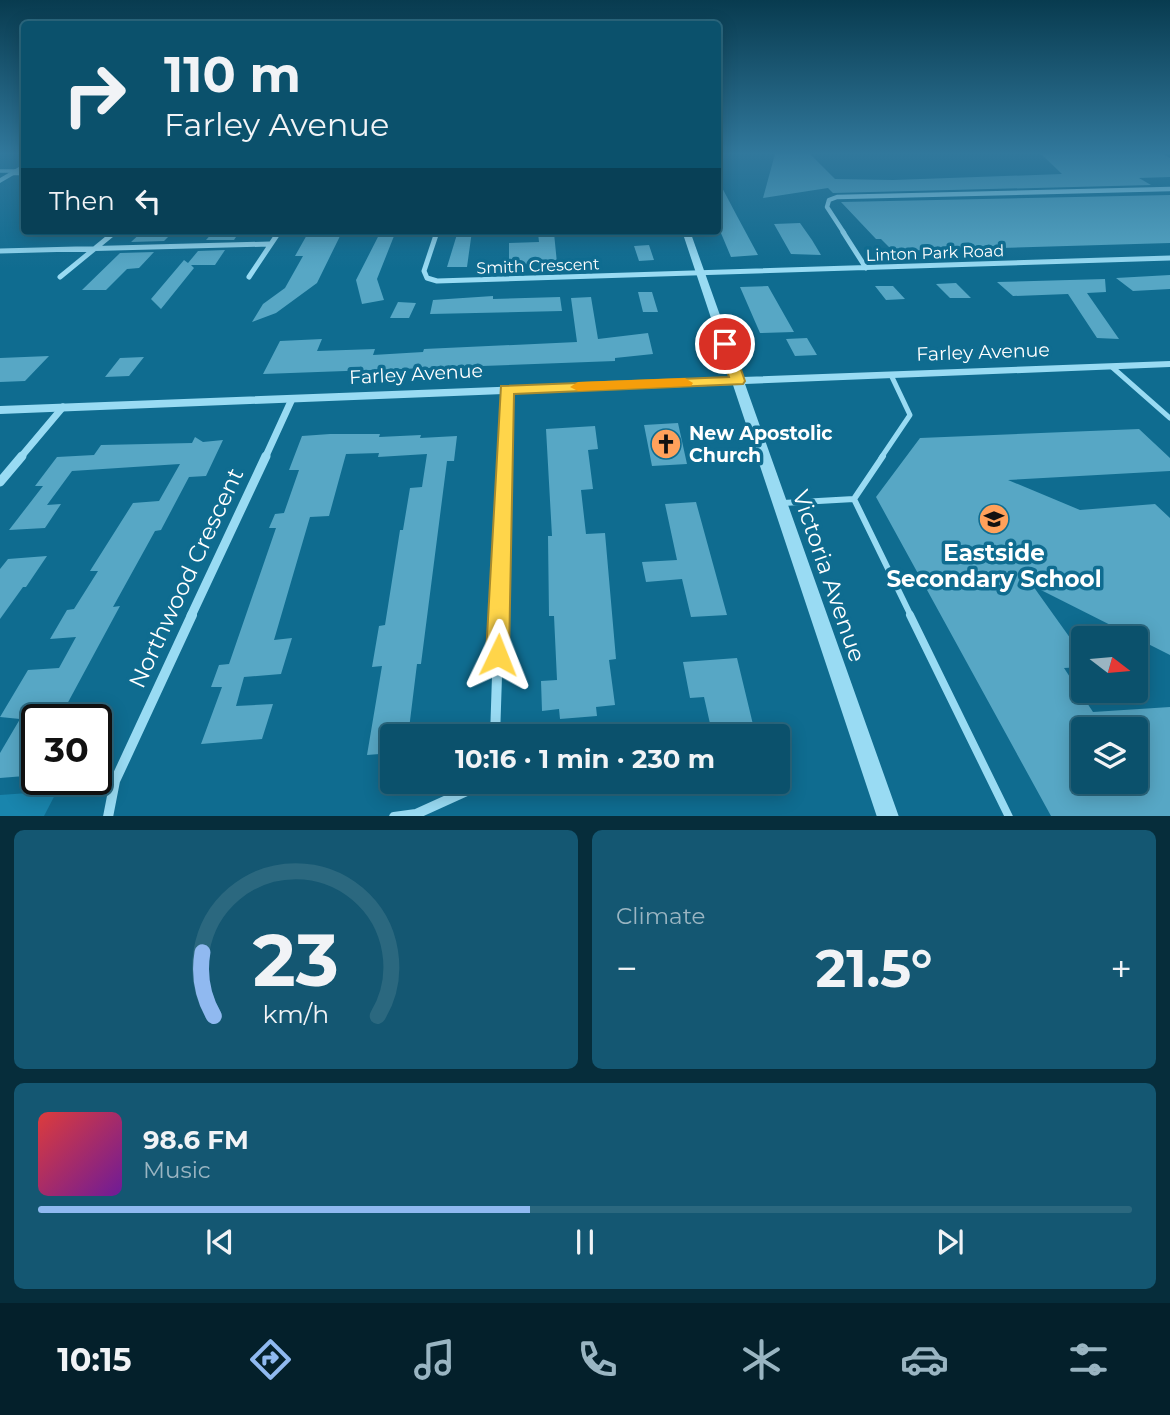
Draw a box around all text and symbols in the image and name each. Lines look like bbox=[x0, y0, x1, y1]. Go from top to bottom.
text: 110 m bbox=[164, 45, 301, 104]
icon: right bbox=[49, 49, 140, 140]
text: Farley Avenue bbox=[164, 105, 389, 144]
icon: left bbox=[129, 182, 167, 220]
text: Then bbox=[49, 185, 115, 217]
street label: Linton Park Road bbox=[866, 241, 1004, 265]
street label: Smith Crescent bbox=[476, 254, 600, 278]
pin bbox=[695, 314, 755, 374]
icon: arrive bbox=[706, 325, 744, 363]
street label: Farley Avenue bbox=[916, 338, 1050, 366]
street label: Farley Avenue bbox=[349, 359, 483, 389]
place label: New Apostolic Church bbox=[689, 422, 833, 467]
church icon: New Apostolic Church bbox=[649, 427, 683, 461]
street label: Northwood Crescent bbox=[123, 464, 249, 692]
street label: Victoria Avenue bbox=[786, 486, 872, 666]
school or university icon: Eastside Secondary School bbox=[977, 502, 1011, 536]
place label: Eastside Secondary School bbox=[886, 539, 1102, 593]
position arrow bbox=[461, 618, 535, 692]
north arrow bbox=[1071, 626, 1148, 704]
map controls bbox=[1071, 626, 1148, 794]
speed limit sign: 30 bbox=[21, 704, 112, 795]
button: layers bbox=[1071, 717, 1148, 794]
text: 10:16 · 1 min · 230 m bbox=[455, 743, 715, 775]
text: Climate bbox=[616, 902, 705, 930]
text: 23 bbox=[253, 916, 339, 1004]
text: 21.5° bbox=[815, 937, 933, 1000]
text: − bbox=[616, 945, 638, 992]
text: + bbox=[1110, 945, 1132, 992]
text: km/h bbox=[263, 998, 329, 1028]
text: 98.6 FM bbox=[143, 1124, 249, 1156]
text: Music bbox=[143, 1156, 211, 1184]
icon: previous bbox=[201, 1223, 239, 1261]
icon: pause bbox=[566, 1223, 604, 1261]
icon: next bbox=[931, 1223, 969, 1261]
icon: directions bbox=[246, 1335, 295, 1384]
icon: music bbox=[410, 1335, 459, 1384]
icon: phone bbox=[573, 1335, 622, 1384]
icon: climate bbox=[737, 1335, 786, 1384]
icon: car bbox=[900, 1335, 949, 1384]
icon: filters bbox=[1064, 1335, 1113, 1384]
text: 10:15 bbox=[57, 1340, 132, 1379]

